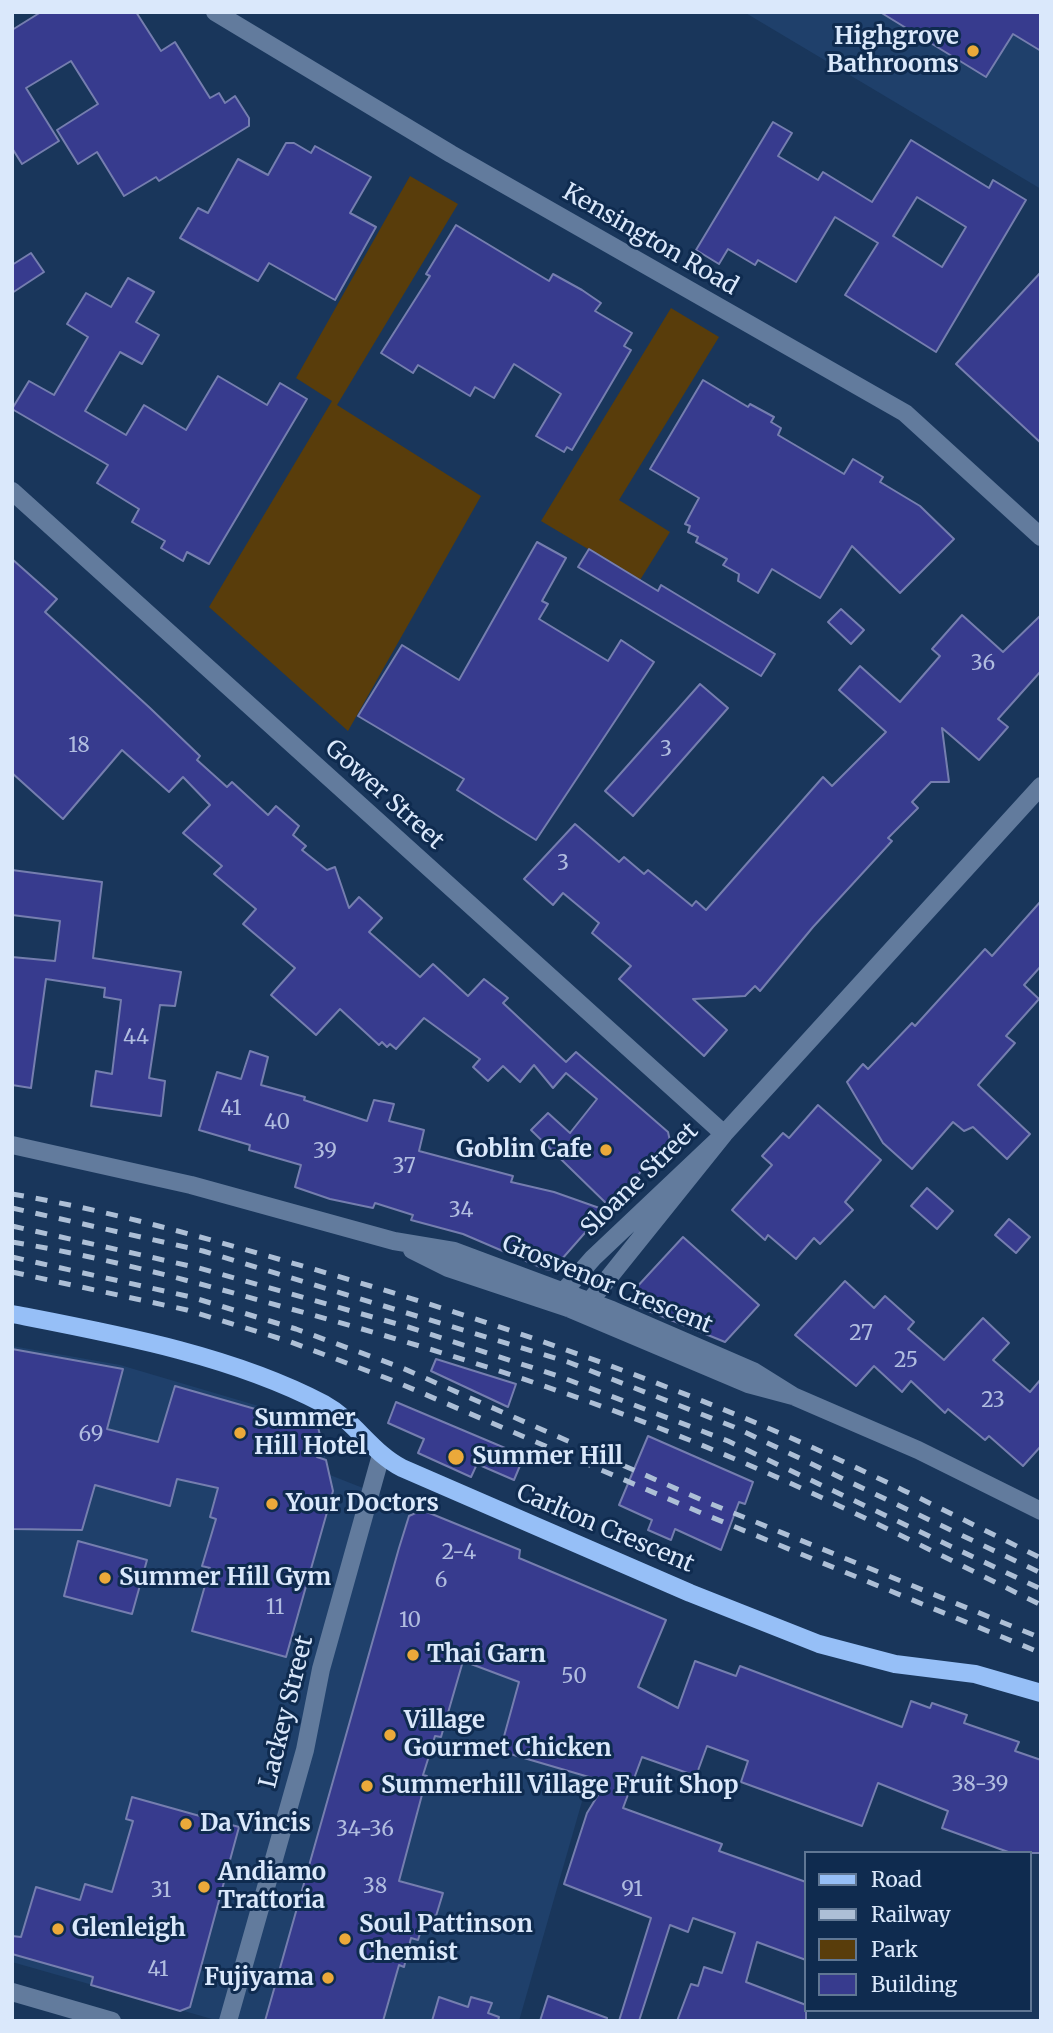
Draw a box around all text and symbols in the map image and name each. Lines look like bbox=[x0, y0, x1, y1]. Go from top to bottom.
place label: Highgrove Bathrooms bbox=[827, 23, 959, 79]
marker: Highgrove Bathrooms bbox=[965, 43, 981, 59]
street label: Kensington Road bbox=[557, 178, 743, 302]
house number: 36 bbox=[971, 651, 995, 677]
house number: 18 bbox=[68, 733, 90, 759]
street label: Gower Street bbox=[319, 734, 449, 856]
house number: 3 bbox=[660, 737, 672, 763]
house number: 3 bbox=[557, 851, 569, 877]
house number: 44 bbox=[123, 1025, 149, 1051]
house number: 41 bbox=[221, 1096, 241, 1122]
house number: 40 bbox=[264, 1110, 290, 1136]
street label: Sloane Street bbox=[576, 1117, 704, 1243]
place label: Goblin Cafe bbox=[456, 1136, 592, 1164]
house number: 39 bbox=[313, 1139, 337, 1165]
marker: Goblin Cafe bbox=[598, 1142, 614, 1158]
house number: 37 bbox=[392, 1154, 416, 1180]
house number: 34 bbox=[449, 1198, 473, 1224]
street label: Grosvenor Crescent bbox=[498, 1230, 716, 1340]
house number: 27 bbox=[849, 1321, 873, 1347]
house number: 25 bbox=[894, 1348, 918, 1374]
house number: 23 bbox=[981, 1388, 1005, 1414]
place label: Summer Hill Hotel bbox=[254, 1405, 366, 1461]
house number: 69 bbox=[79, 1422, 103, 1448]
marker: Summer Hill Hotel bbox=[232, 1425, 248, 1441]
place label: Summer Hill bbox=[472, 1443, 623, 1471]
marker: Summer Hill bbox=[446, 1447, 466, 1467]
street label: Carlton Crescent bbox=[512, 1479, 698, 1579]
place label: Your Doctors bbox=[286, 1490, 439, 1518]
marker: Your Doctors bbox=[264, 1496, 280, 1512]
house number: 2-4 bbox=[442, 1540, 476, 1566]
place label: Summer Hill Gym bbox=[119, 1564, 331, 1592]
house number: 6 bbox=[435, 1568, 447, 1594]
marker: Summer Hill Gym bbox=[97, 1570, 113, 1586]
house number: 11 bbox=[266, 1595, 284, 1621]
house number: 10 bbox=[399, 1608, 421, 1634]
street label: Lackey Street bbox=[254, 1633, 320, 1791]
place label: Thai Garn bbox=[427, 1641, 546, 1669]
marker: Thai Garn bbox=[405, 1647, 421, 1663]
house number: 50 bbox=[561, 1664, 587, 1690]
place label: Village Gourmet Chicken bbox=[404, 1707, 611, 1763]
marker: Village Gourmet Chicken bbox=[382, 1727, 398, 1743]
place label: Summerhill Village Fruit Shop bbox=[381, 1772, 738, 1800]
house number: 38-39 bbox=[951, 1772, 1009, 1798]
marker: Summerhill Village Fruit Shop bbox=[359, 1778, 375, 1794]
place label: Da Vincis bbox=[200, 1810, 311, 1838]
marker: Da Vincis bbox=[178, 1816, 194, 1832]
house number: 34-36 bbox=[336, 1817, 394, 1843]
legend bbox=[804, 1851, 1032, 2012]
place label: Andiamo Trattoria bbox=[218, 1859, 326, 1915]
text: Road bbox=[871, 1866, 922, 1893]
house number: 38 bbox=[363, 1874, 387, 1900]
house number: 91 bbox=[621, 1877, 643, 1903]
house number: 31 bbox=[151, 1878, 171, 1904]
marker: Andiamo Trattoria bbox=[196, 1879, 212, 1895]
text: Railway bbox=[871, 1901, 951, 1928]
place label: Soul Pattinson Chemist bbox=[359, 1911, 533, 1967]
place label: Glenleigh bbox=[72, 1915, 186, 1943]
marker: Glenleigh bbox=[50, 1921, 66, 1937]
marker: Soul Pattinson Chemist bbox=[337, 1931, 353, 1947]
text: Park bbox=[871, 1936, 918, 1963]
house number: 41 bbox=[148, 1957, 168, 1983]
place label: Fujiyama bbox=[204, 1964, 314, 1992]
marker: Fujiyama bbox=[320, 1970, 336, 1986]
text: Building bbox=[871, 1971, 957, 1998]

